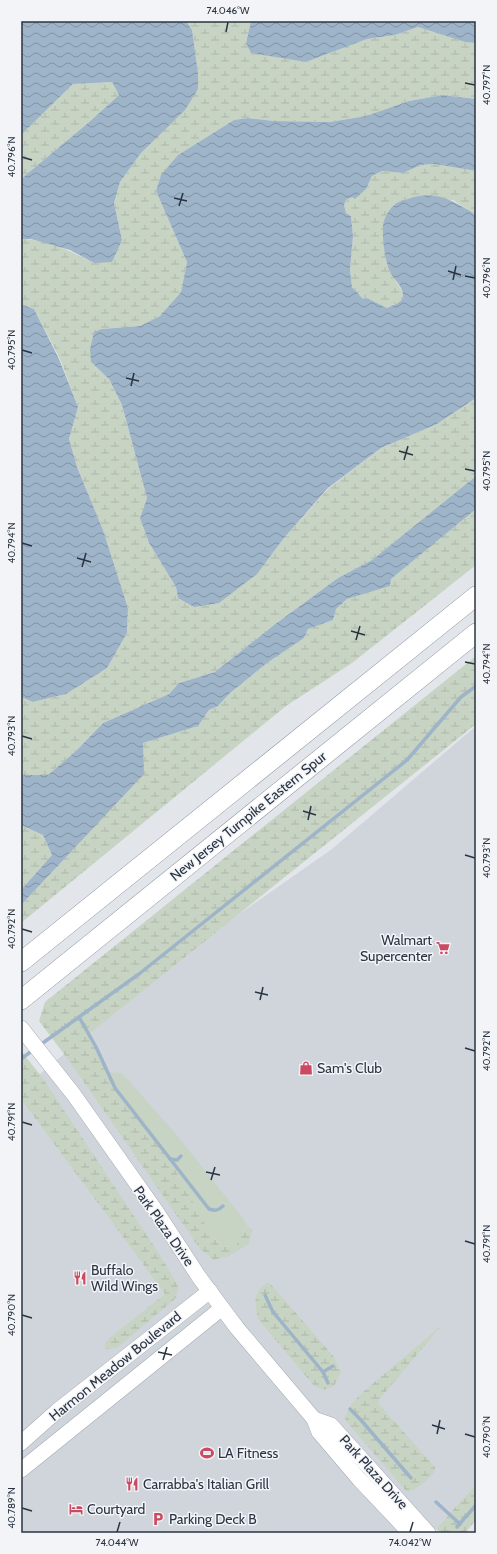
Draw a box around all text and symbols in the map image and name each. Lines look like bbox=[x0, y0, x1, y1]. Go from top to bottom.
text: 74.046°W bbox=[207, 4, 250, 17]
text: 40.797°N bbox=[480, 65, 493, 105]
text: 40.796°N bbox=[5, 137, 18, 177]
text: 40.796°N bbox=[480, 258, 493, 298]
text: 40.795°N bbox=[5, 330, 18, 370]
text: 40.795°N bbox=[480, 451, 493, 491]
text: 40.794°N bbox=[5, 523, 18, 564]
text: 40.794°N bbox=[480, 644, 493, 685]
text: 40.793°N bbox=[5, 716, 18, 756]
street label: New Jersey Turnpike Eastern Spur bbox=[166, 747, 330, 885]
text: 40.793°N bbox=[480, 838, 493, 878]
text: 40.792°N bbox=[5, 909, 18, 949]
place label: Walmart Supercenter bbox=[360, 931, 433, 965]
supermarket icon: Walmart Supercenter bbox=[435, 940, 451, 956]
text: 40.792°N bbox=[480, 1031, 493, 1071]
place label: Sam's Club bbox=[317, 1059, 382, 1077]
shop icon: Sam's Club bbox=[298, 1060, 314, 1076]
text: 40.791°N bbox=[5, 1103, 18, 1141]
street label: Park Plaza Drive bbox=[130, 1182, 198, 1270]
text: 40.791°N bbox=[480, 1225, 493, 1263]
place label: Buffalo Wild Wings bbox=[91, 1261, 158, 1295]
restaurant icon: Buffalo Wild Wings bbox=[72, 1270, 88, 1286]
text: 40.790°N bbox=[5, 1294, 18, 1336]
street label: Harmon Meadow Boulevard bbox=[45, 1307, 185, 1425]
text: 40.790°N bbox=[480, 1416, 493, 1458]
street label: Park Plaza Drive bbox=[336, 1431, 412, 1513]
place label: LA Fitness bbox=[218, 1444, 278, 1462]
sports icon: LA Fitness bbox=[199, 1445, 215, 1461]
place label: Carrabba's Italian Grill bbox=[143, 1475, 270, 1493]
restaurant icon: Carrabba's Italian Grill bbox=[124, 1476, 140, 1492]
text: 40.789°N bbox=[5, 1487, 18, 1529]
place label: Courtyard bbox=[87, 1500, 145, 1518]
hotel icon: Courtyard bbox=[68, 1501, 84, 1517]
place label: Parking Deck B bbox=[169, 1510, 257, 1528]
parking icon: Parking Deck B bbox=[150, 1511, 166, 1527]
text: 74.044°W bbox=[95, 1536, 139, 1549]
text: 74.042°W bbox=[389, 1536, 432, 1549]

